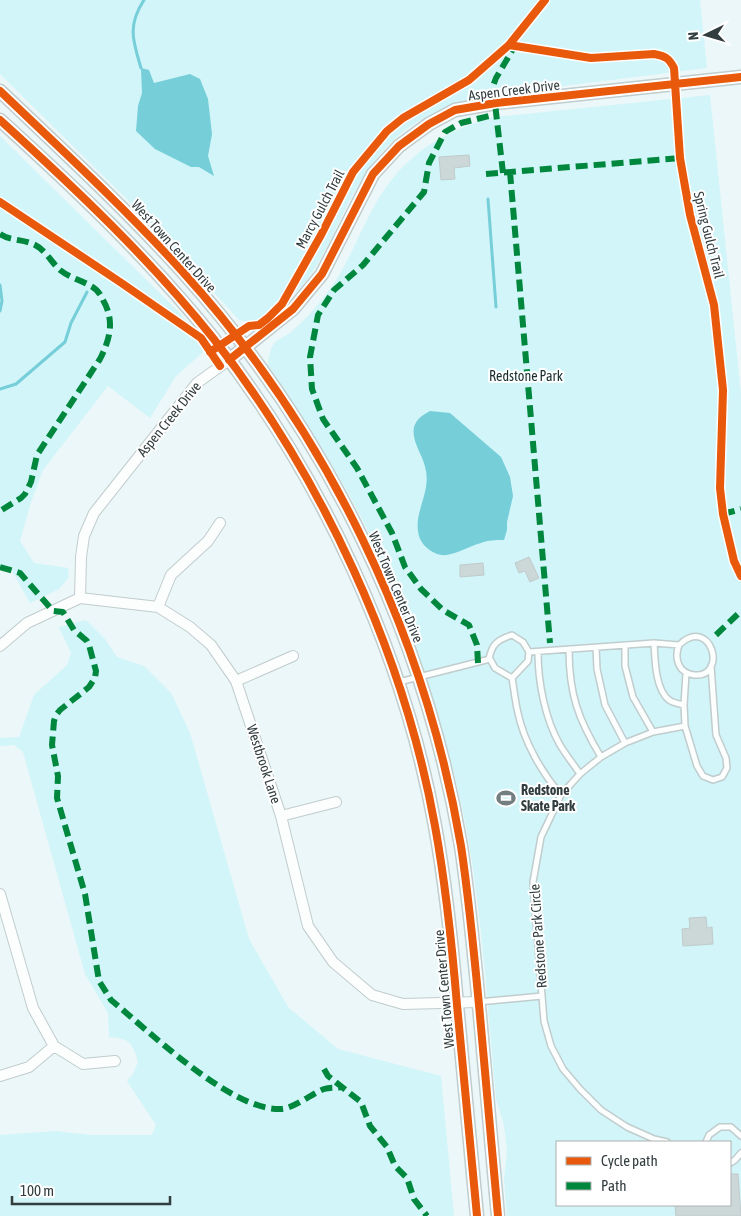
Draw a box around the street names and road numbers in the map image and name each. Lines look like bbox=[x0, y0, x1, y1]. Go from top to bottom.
street label: Aspen Creek Drive bbox=[467, 76, 561, 104]
street label: Marcy Gulch Trail bbox=[292, 167, 348, 251]
street label: Spring Gulch Trail bbox=[690, 190, 728, 280]
street label: West Town Center Drive bbox=[128, 197, 220, 295]
street label: Aspen Creek Drive bbox=[134, 378, 204, 460]
street label: West Town Center Drive bbox=[365, 529, 427, 645]
street label: Westbrook Lane bbox=[244, 722, 284, 806]
street label: Redstone Park Circle bbox=[526, 883, 550, 989]
street label: West Town Center Drive bbox=[431, 929, 457, 1049]

